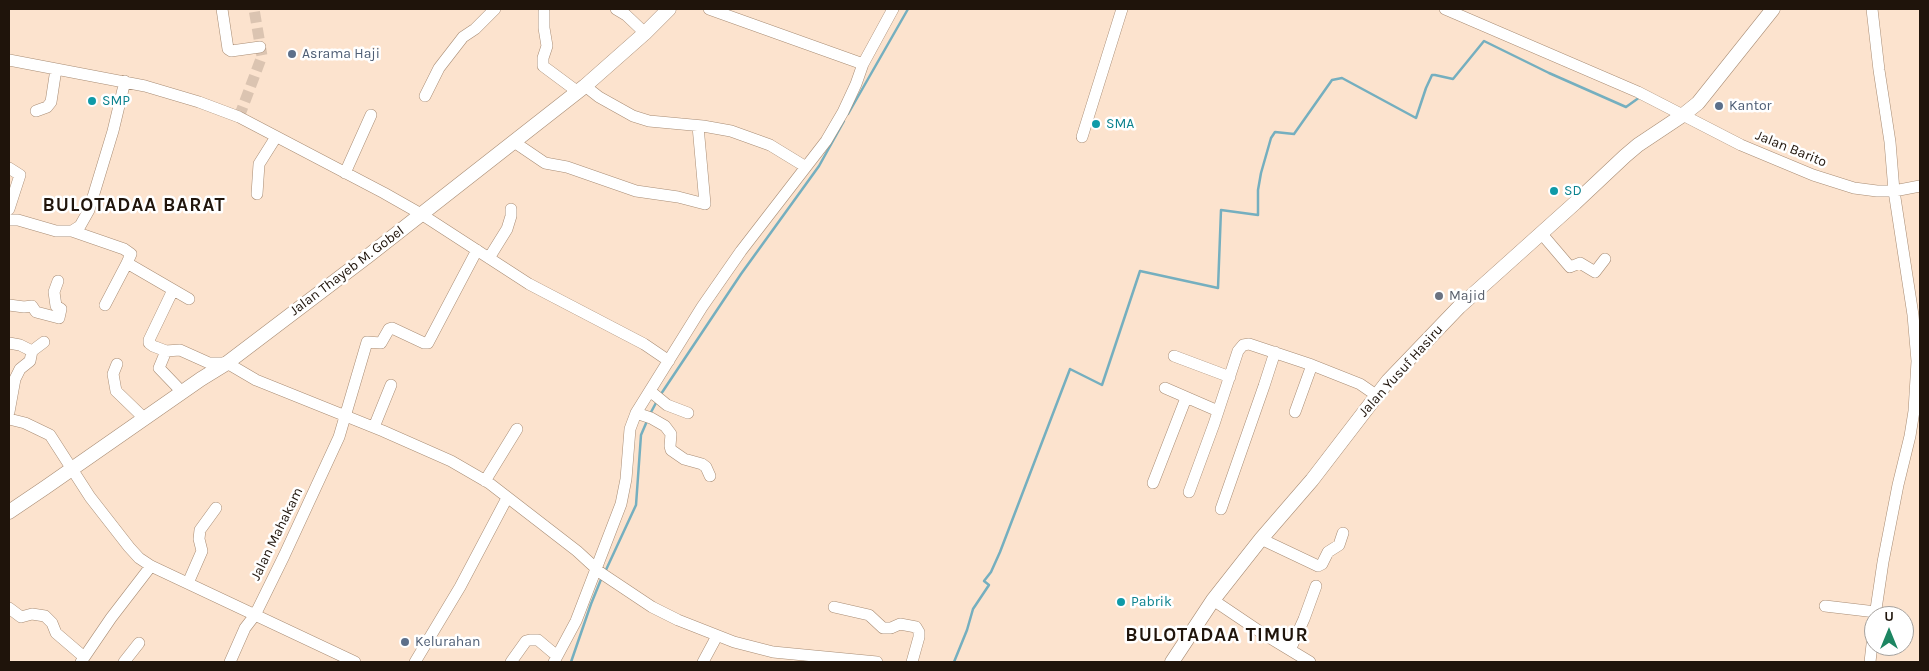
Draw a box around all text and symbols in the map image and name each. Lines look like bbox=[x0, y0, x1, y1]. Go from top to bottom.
place label: Asrama Haji bbox=[302, 46, 380, 62]
marker: Asrama Haji bbox=[286, 48, 298, 60]
place label: SMP bbox=[102, 93, 130, 109]
marker: SMP bbox=[86, 95, 98, 107]
place label: Kantor bbox=[1729, 98, 1772, 114]
marker: Kantor bbox=[1713, 100, 1725, 112]
place label: SMA bbox=[1106, 116, 1134, 132]
marker: SMA bbox=[1090, 118, 1102, 130]
street label: Jalan Barito bbox=[1753, 127, 1829, 171]
place label: SD bbox=[1564, 183, 1582, 199]
marker: SD bbox=[1548, 185, 1560, 197]
district label: BULOTADAA BARAT bbox=[41, 195, 227, 217]
street label: Jalan Thayeb M. Gobel bbox=[286, 222, 408, 320]
place label: Majid bbox=[1449, 288, 1485, 304]
marker: Majid bbox=[1433, 290, 1445, 302]
street label: Jalan Yusuf Hasiru bbox=[1355, 322, 1447, 420]
street label: Jalan Mahakam bbox=[247, 485, 307, 583]
place label: Pabrik bbox=[1131, 594, 1172, 610]
marker: Pabrik bbox=[1115, 596, 1127, 608]
north arrow bbox=[1864, 606, 1914, 656]
text: U bbox=[1884, 608, 1894, 625]
district label: BULOTADAA TIMUR bbox=[1123, 625, 1311, 647]
place label: Kelurahan bbox=[415, 634, 480, 650]
marker: Kelurahan bbox=[399, 636, 411, 648]

